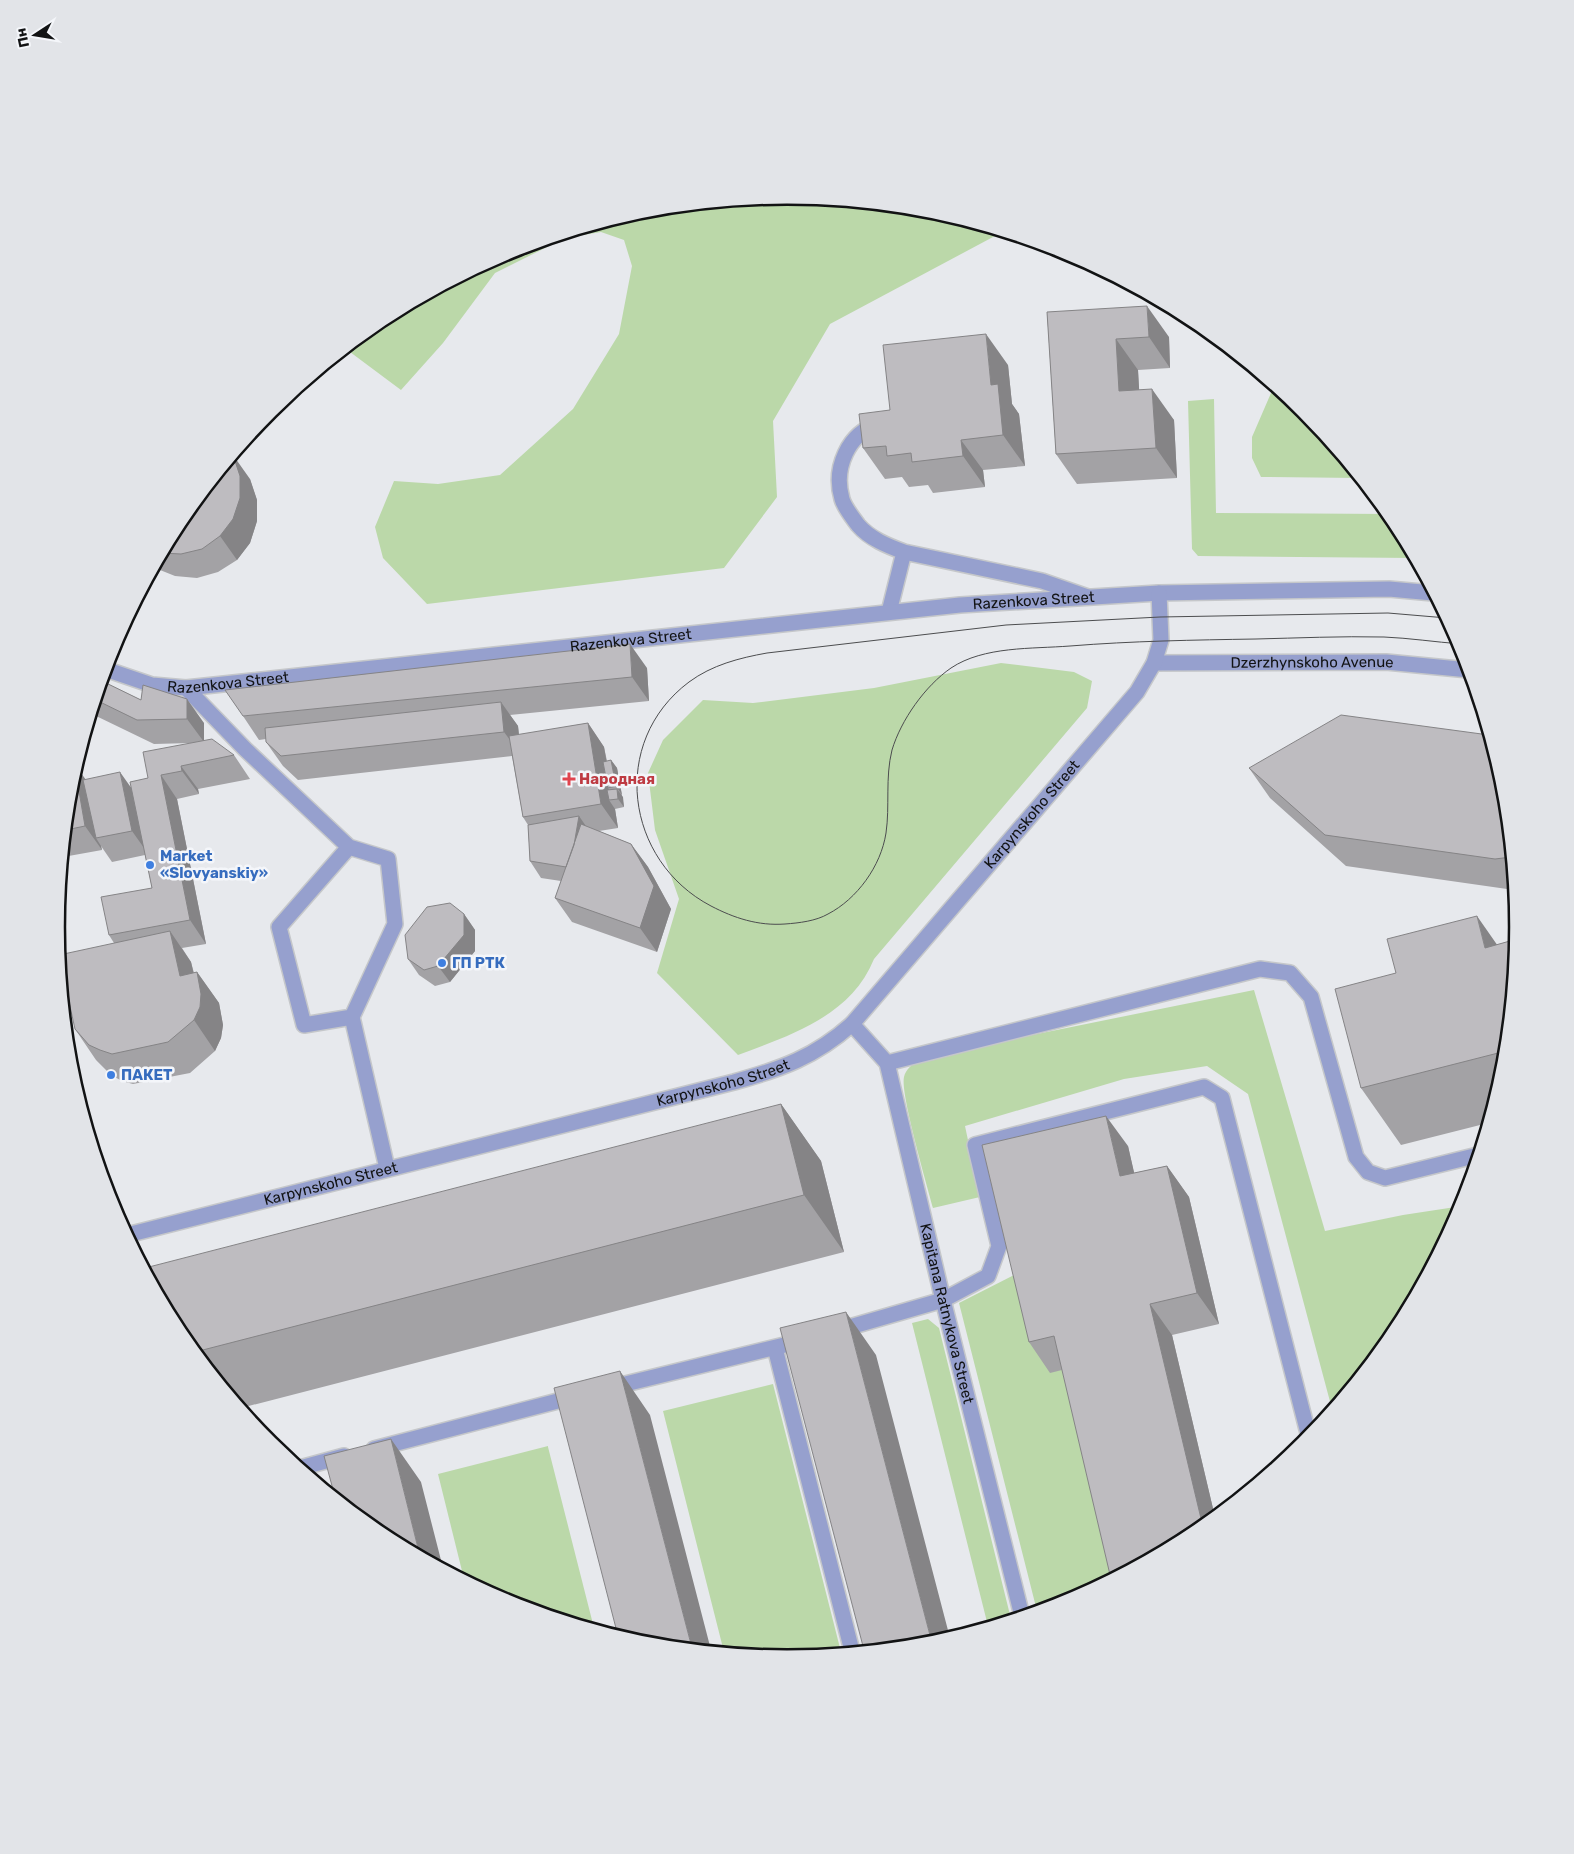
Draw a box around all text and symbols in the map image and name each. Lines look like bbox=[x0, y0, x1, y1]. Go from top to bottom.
north arrow bbox=[10, 10, 60, 60]
text: Пн bbox=[12, 26, 33, 49]
street label: Razenkova Street bbox=[972, 588, 1095, 613]
street label: Razenkova Street bbox=[569, 625, 693, 656]
street label: Dzerzhynskoho Avenue bbox=[1230, 653, 1394, 672]
street label: Razenkova Street bbox=[166, 668, 290, 697]
street label: Karpynskoho Street bbox=[980, 756, 1084, 872]
place label: Народная bbox=[579, 770, 655, 788]
marker: Народная bbox=[563, 773, 575, 785]
place label: Market «Slovyanskiy» bbox=[160, 847, 268, 882]
marker: Market «Slovyanskiy» bbox=[144, 859, 156, 871]
place label: ГП РТК bbox=[452, 954, 505, 972]
marker: ГП РТК bbox=[436, 957, 448, 969]
street label: Karpynskoho Street bbox=[654, 1056, 792, 1110]
place label: ПАКЕТ bbox=[121, 1066, 173, 1084]
marker: ПАКЕТ bbox=[105, 1069, 117, 1081]
street label: Karpynskoho Street bbox=[262, 1158, 400, 1209]
street label: Kapitana Ratnykova Street bbox=[916, 1222, 978, 1406]

